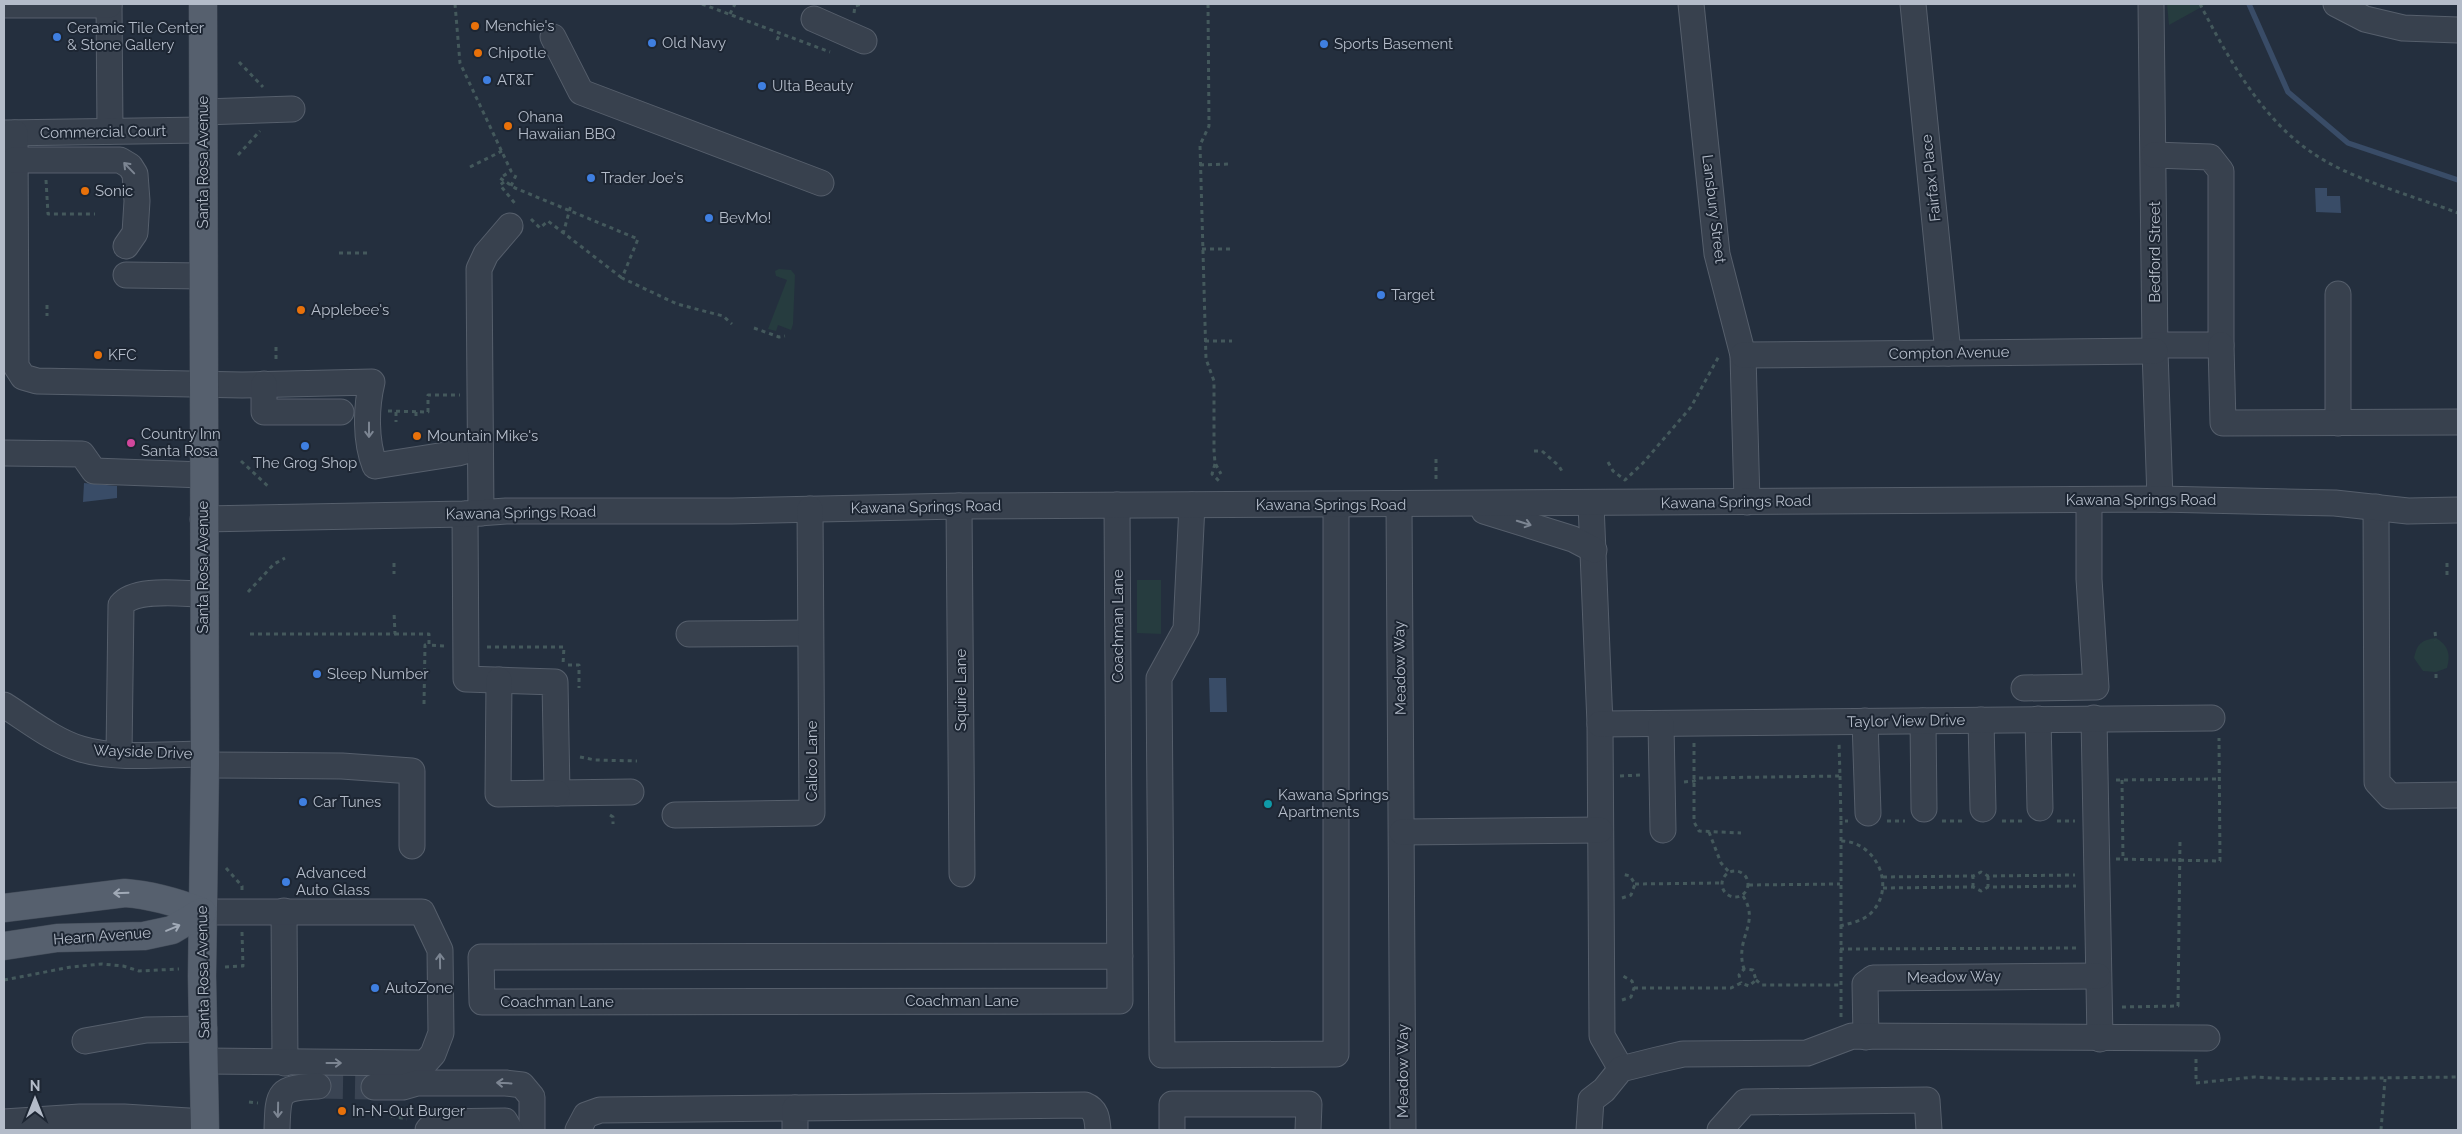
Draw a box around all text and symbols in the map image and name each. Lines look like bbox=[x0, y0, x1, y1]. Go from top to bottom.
place label: Menchie's bbox=[485, 17, 555, 35]
place label: Ceramic Tile Center & Stone Gallery bbox=[67, 19, 205, 54]
marker: Menchie's bbox=[469, 20, 481, 32]
marker: Ceramic Tile Center & Stone Gallery bbox=[51, 31, 63, 43]
place label: Old Navy bbox=[662, 34, 726, 52]
place label: Sports Basement bbox=[1334, 35, 1453, 53]
marker: Old Navy bbox=[646, 37, 658, 49]
marker: Sports Basement bbox=[1318, 38, 1330, 50]
place label: Chipotle bbox=[488, 44, 546, 62]
marker: Chipotle bbox=[472, 47, 484, 59]
place label: AT&T bbox=[497, 71, 534, 89]
marker: AT&T bbox=[481, 74, 493, 86]
place label: Ulta Beauty bbox=[772, 77, 853, 95]
marker: Ulta Beauty bbox=[756, 80, 768, 92]
street label: Santa Rosa Avenue bbox=[194, 95, 212, 228]
place label: Ohana Hawaiian BBQ bbox=[518, 108, 616, 143]
marker: Ohana Hawaiian BBQ bbox=[502, 120, 514, 132]
street label: Commercial Court bbox=[40, 122, 166, 142]
street label: Fairfax Place bbox=[1917, 133, 1945, 222]
street label: Lansbury Street bbox=[1698, 154, 1730, 264]
one-way arrow bbox=[123, 162, 135, 174]
place label: Trader Joe's bbox=[601, 169, 683, 187]
marker: Trader Joe's bbox=[585, 172, 597, 184]
place label: Sonic bbox=[95, 182, 133, 200]
marker: Sonic bbox=[79, 185, 91, 197]
street label: Bedford Street bbox=[2146, 201, 2164, 303]
place label: BevMo! bbox=[719, 209, 771, 227]
marker: BevMo! bbox=[703, 212, 715, 224]
place label: Target bbox=[1391, 286, 1435, 304]
marker: Target bbox=[1375, 289, 1387, 301]
place label: Applebee's bbox=[311, 301, 389, 319]
marker: Applebee's bbox=[295, 304, 307, 316]
street label: Compton Avenue bbox=[1889, 343, 2010, 363]
place label: KFC bbox=[108, 346, 137, 364]
marker: KFC bbox=[92, 349, 104, 361]
one-way arrow bbox=[364, 422, 374, 438]
place label: Country Inn Santa Rosa bbox=[141, 425, 221, 460]
place label: Mountain Mike's bbox=[427, 427, 538, 445]
marker: Mountain Mike's bbox=[411, 430, 423, 442]
marker: Country Inn Santa Rosa bbox=[125, 437, 137, 449]
marker: The Grog Shop bbox=[299, 440, 311, 452]
place label: The Grog Shop bbox=[253, 454, 357, 472]
street label: Kawana Springs Road bbox=[2066, 491, 2216, 509]
street label: Kawana Springs Road bbox=[1661, 492, 1811, 512]
street label: Kawana Springs Road bbox=[1256, 496, 1406, 514]
street label: Kawana Springs Road bbox=[851, 497, 1001, 517]
street label: Santa Rosa Avenue bbox=[194, 500, 212, 633]
street label: Kawana Springs Road bbox=[446, 503, 596, 523]
one-way arrow bbox=[1515, 519, 1531, 529]
street label: Coachman Lane bbox=[1109, 569, 1127, 683]
street label: Meadow Way bbox=[1390, 621, 1410, 715]
street label: Squire Lane bbox=[952, 648, 970, 731]
place label: Sleep Number bbox=[327, 665, 429, 683]
marker: Sleep Number bbox=[311, 668, 323, 680]
street label: Taylor View Drive bbox=[1847, 711, 1966, 731]
street label: Calico Lane bbox=[803, 720, 821, 802]
street label: Wayside Drive bbox=[93, 741, 193, 763]
place label: Kawana Springs Apartments bbox=[1278, 786, 1389, 821]
place label: Car Tunes bbox=[313, 793, 381, 811]
marker: Car Tunes bbox=[297, 796, 309, 808]
marker: Kawana Springs Apartments bbox=[1262, 798, 1274, 810]
place label: Advanced Auto Glass bbox=[296, 864, 370, 899]
marker: Advanced Auto Glass bbox=[280, 876, 292, 888]
one-way arrow bbox=[114, 889, 130, 898]
street label: Santa Rosa Avenue bbox=[193, 905, 213, 1039]
one-way arrow bbox=[165, 922, 180, 932]
street label: Hearn Avenue bbox=[53, 924, 152, 948]
one-way arrow bbox=[435, 953, 445, 970]
street label: Meadow Way bbox=[1907, 967, 2001, 987]
place label: AutoZone bbox=[385, 979, 453, 997]
marker: AutoZone bbox=[369, 982, 381, 994]
street label: Coachman Lane bbox=[905, 992, 1019, 1010]
street label: Coachman Lane bbox=[500, 993, 614, 1011]
street label: Meadow Way bbox=[1394, 1024, 1412, 1118]
one-way arrow bbox=[326, 1058, 342, 1068]
north arrow bbox=[10, 1074, 60, 1124]
text: N bbox=[30, 1078, 40, 1094]
one-way arrow bbox=[497, 1079, 513, 1088]
one-way arrow bbox=[273, 1102, 282, 1118]
place label: In-N-Out Burger bbox=[352, 1102, 466, 1120]
marker: In-N-Out Burger bbox=[336, 1105, 348, 1117]

